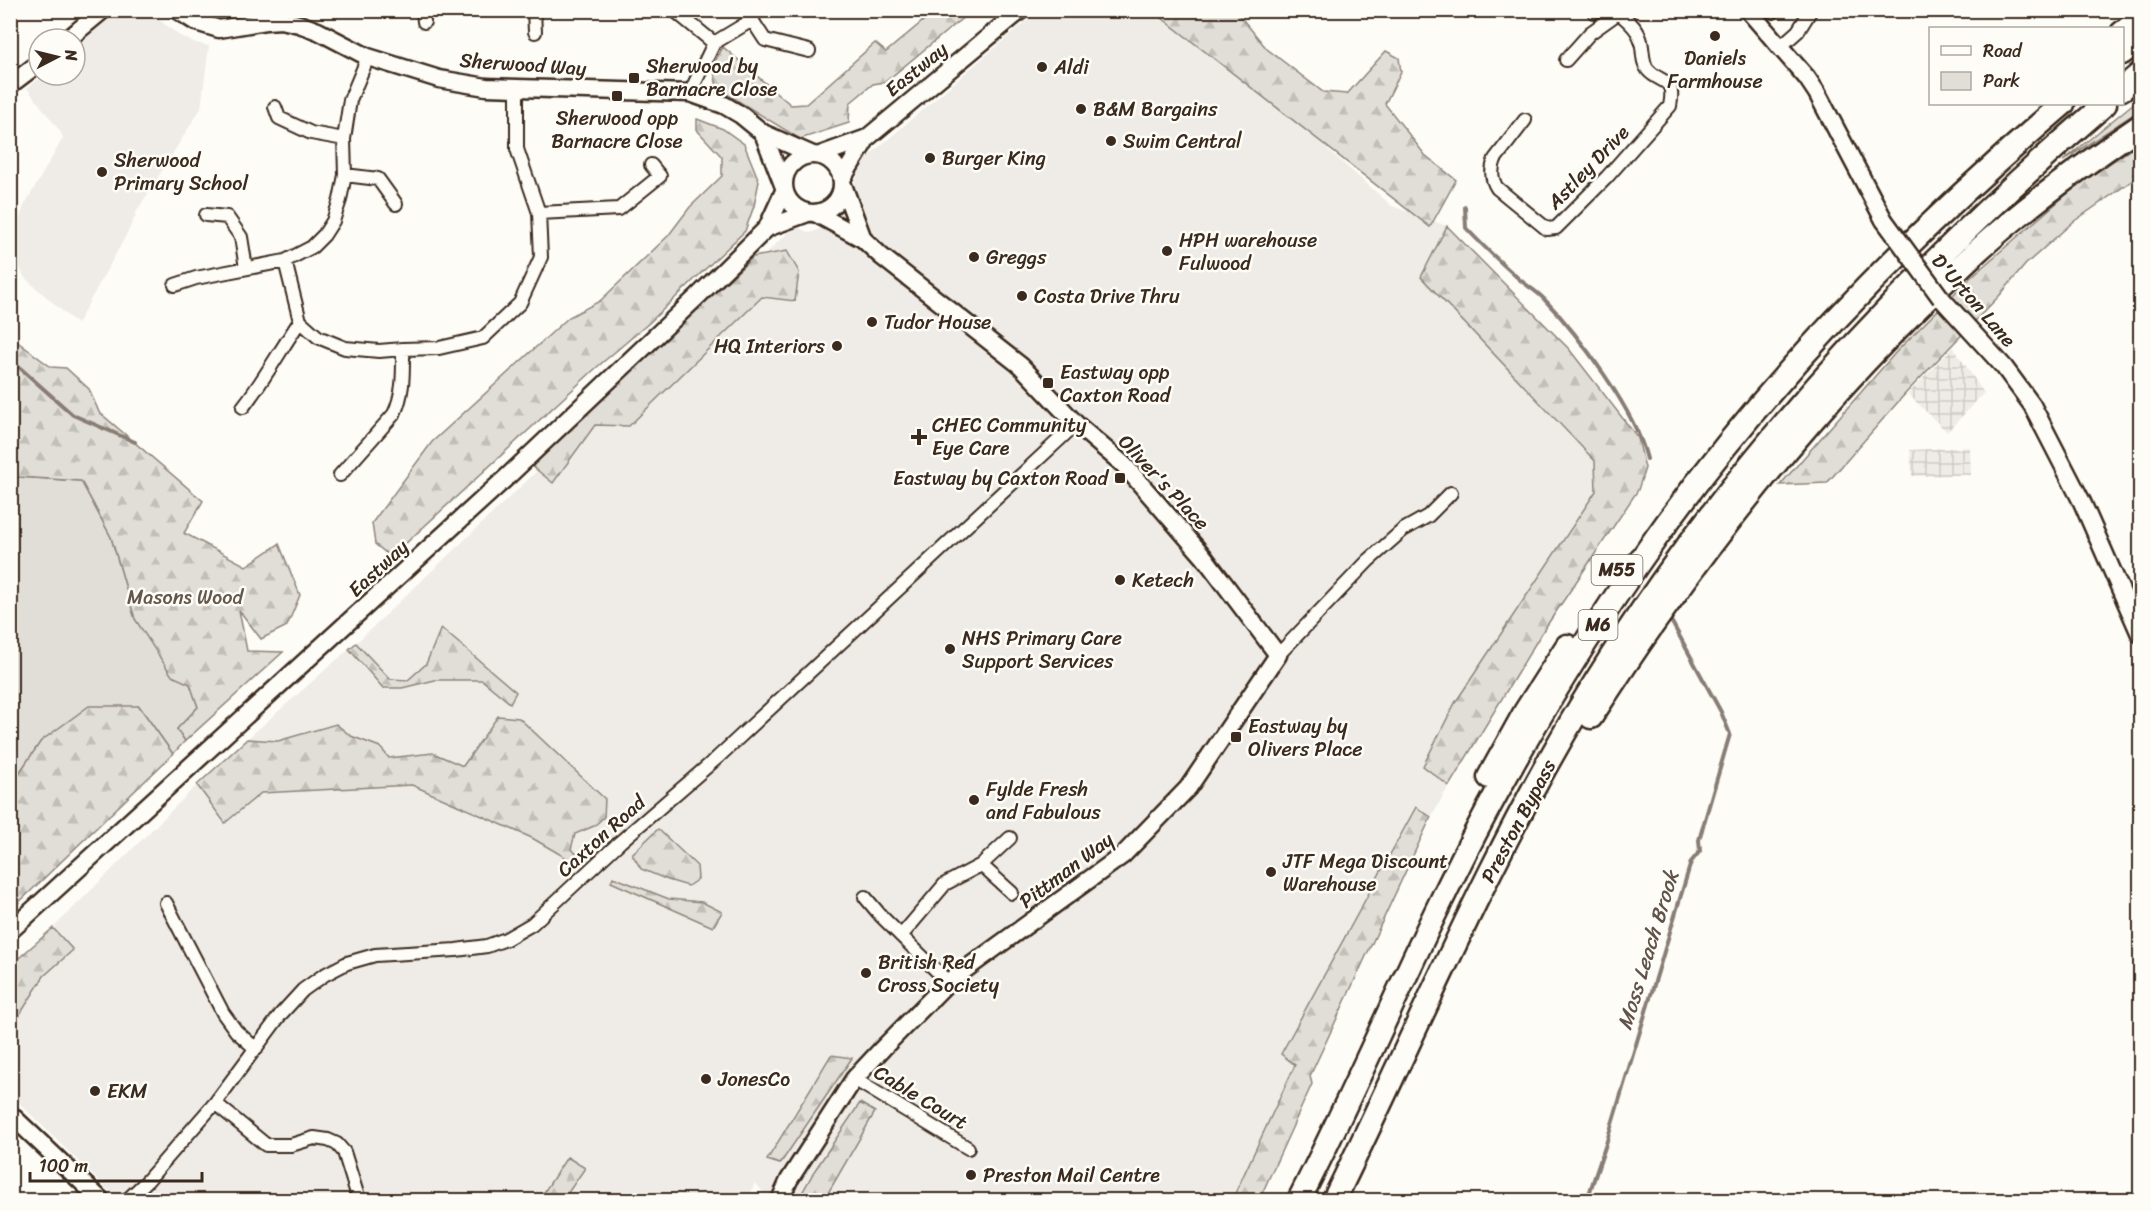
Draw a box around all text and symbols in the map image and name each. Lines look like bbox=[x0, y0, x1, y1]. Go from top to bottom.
north arrow bbox=[27, 27, 87, 87]
legend bbox=[1929, 27, 2124, 105]
marker: Daniels Farmhouse bbox=[1708, 29, 1722, 43]
street label: Eastway bbox=[877, 32, 956, 106]
text: Road bbox=[1983, 35, 2023, 67]
place label: Daniels Farmhouse bbox=[1667, 41, 1763, 99]
street label: Sherwood Way bbox=[458, 43, 588, 86]
text: N bbox=[56, 47, 87, 63]
place label: Sherwood by Barnacre Close bbox=[646, 49, 778, 107]
place label: Aldi bbox=[1053, 50, 1090, 85]
marker: Aldi bbox=[1035, 60, 1049, 74]
text: Park bbox=[1983, 65, 2020, 97]
marker: Sherwood by Barnacre Close bbox=[627, 71, 641, 85]
marker: Sherwood opp Barnacre Close bbox=[610, 89, 624, 103]
place label: B&M Bargains bbox=[1093, 92, 1218, 127]
place label: Sherwood opp Barnacre Close bbox=[551, 101, 683, 159]
marker: B&M Bargains bbox=[1074, 102, 1088, 116]
street label: Astley Drive bbox=[1538, 116, 1638, 219]
place label: Swim Central bbox=[1123, 124, 1242, 159]
marker: Swim Central bbox=[1104, 134, 1118, 148]
place label: Burger King bbox=[942, 141, 1046, 176]
place label: Sherwood Primary School bbox=[114, 143, 249, 201]
marker: Burger King bbox=[923, 151, 937, 165]
marker: Sherwood Primary School bbox=[95, 165, 109, 179]
place label: HPH warehouse Fulwood bbox=[1179, 223, 1317, 281]
place label: Greggs bbox=[986, 240, 1047, 275]
marker: HPH warehouse Fulwood bbox=[1160, 244, 1174, 258]
street label: D'Urton Lane bbox=[1923, 245, 2025, 356]
marker: Greggs bbox=[967, 250, 981, 264]
place label: Costa Drive Thru bbox=[1034, 279, 1180, 314]
marker: Costa Drive Thru bbox=[1015, 289, 1029, 303]
place label: Tudor House bbox=[884, 305, 991, 340]
marker: Tudor House bbox=[865, 315, 879, 329]
place label: HQ Interiors bbox=[714, 329, 826, 364]
marker: HQ Interiors bbox=[830, 339, 844, 353]
place label: Eastway opp Caxton Road bbox=[1060, 355, 1172, 413]
marker: Eastway opp Caxton Road bbox=[1041, 376, 1055, 390]
place label: CHEC Community Eye Care bbox=[932, 408, 1087, 466]
street label: Oliver's Place bbox=[1109, 426, 1218, 539]
marker: CHEC Community Eye Care bbox=[910, 428, 928, 446]
place label: Eastway by Caxton Road bbox=[893, 461, 1109, 496]
marker: Eastway by Caxton Road bbox=[1113, 471, 1127, 485]
street label: Eastway bbox=[340, 530, 418, 606]
road number: M55 bbox=[1592, 555, 1642, 585]
place label: Ketech bbox=[1132, 563, 1194, 598]
marker: Ketech bbox=[1113, 573, 1127, 587]
park label: Masons Wood bbox=[127, 580, 244, 615]
road number: M6 bbox=[1578, 610, 1618, 640]
place label: NHS Primary Care Support Services bbox=[962, 621, 1122, 679]
marker: NHS Primary Care Support Services bbox=[943, 642, 957, 656]
place label: Eastway by Olivers Place bbox=[1248, 709, 1363, 767]
marker: Eastway by Olivers Place bbox=[1229, 730, 1243, 744]
street label: Preston Bypass bbox=[1471, 752, 1566, 890]
place label: Fylde Fresh and Fabulous bbox=[986, 772, 1101, 830]
street label: Caxton Road bbox=[549, 785, 655, 886]
marker: Fylde Fresh and Fabulous bbox=[967, 793, 981, 807]
street label: Pittman Way bbox=[1011, 822, 1122, 918]
place label: JTF Mega Discount Warehouse bbox=[1282, 844, 1448, 902]
water label: Moss Leach Brook bbox=[1606, 864, 1691, 1035]
marker: JTF Mega Discount Warehouse bbox=[1264, 865, 1278, 879]
place label: British Red Cross Society bbox=[878, 945, 1000, 1003]
marker: British Red Cross Society bbox=[859, 966, 873, 980]
street label: Cable Court bbox=[867, 1055, 975, 1140]
place label: JonesCo bbox=[717, 1062, 790, 1097]
marker: JonesCo bbox=[699, 1072, 713, 1086]
place label: EKM bbox=[107, 1074, 147, 1109]
marker: EKM bbox=[88, 1084, 102, 1098]
scale bar bbox=[30, 1145, 202, 1183]
text: 100 m bbox=[39, 1150, 88, 1182]
place label: Preston Mail Centre bbox=[983, 1158, 1160, 1193]
marker: Preston Mail Centre bbox=[964, 1168, 978, 1182]

